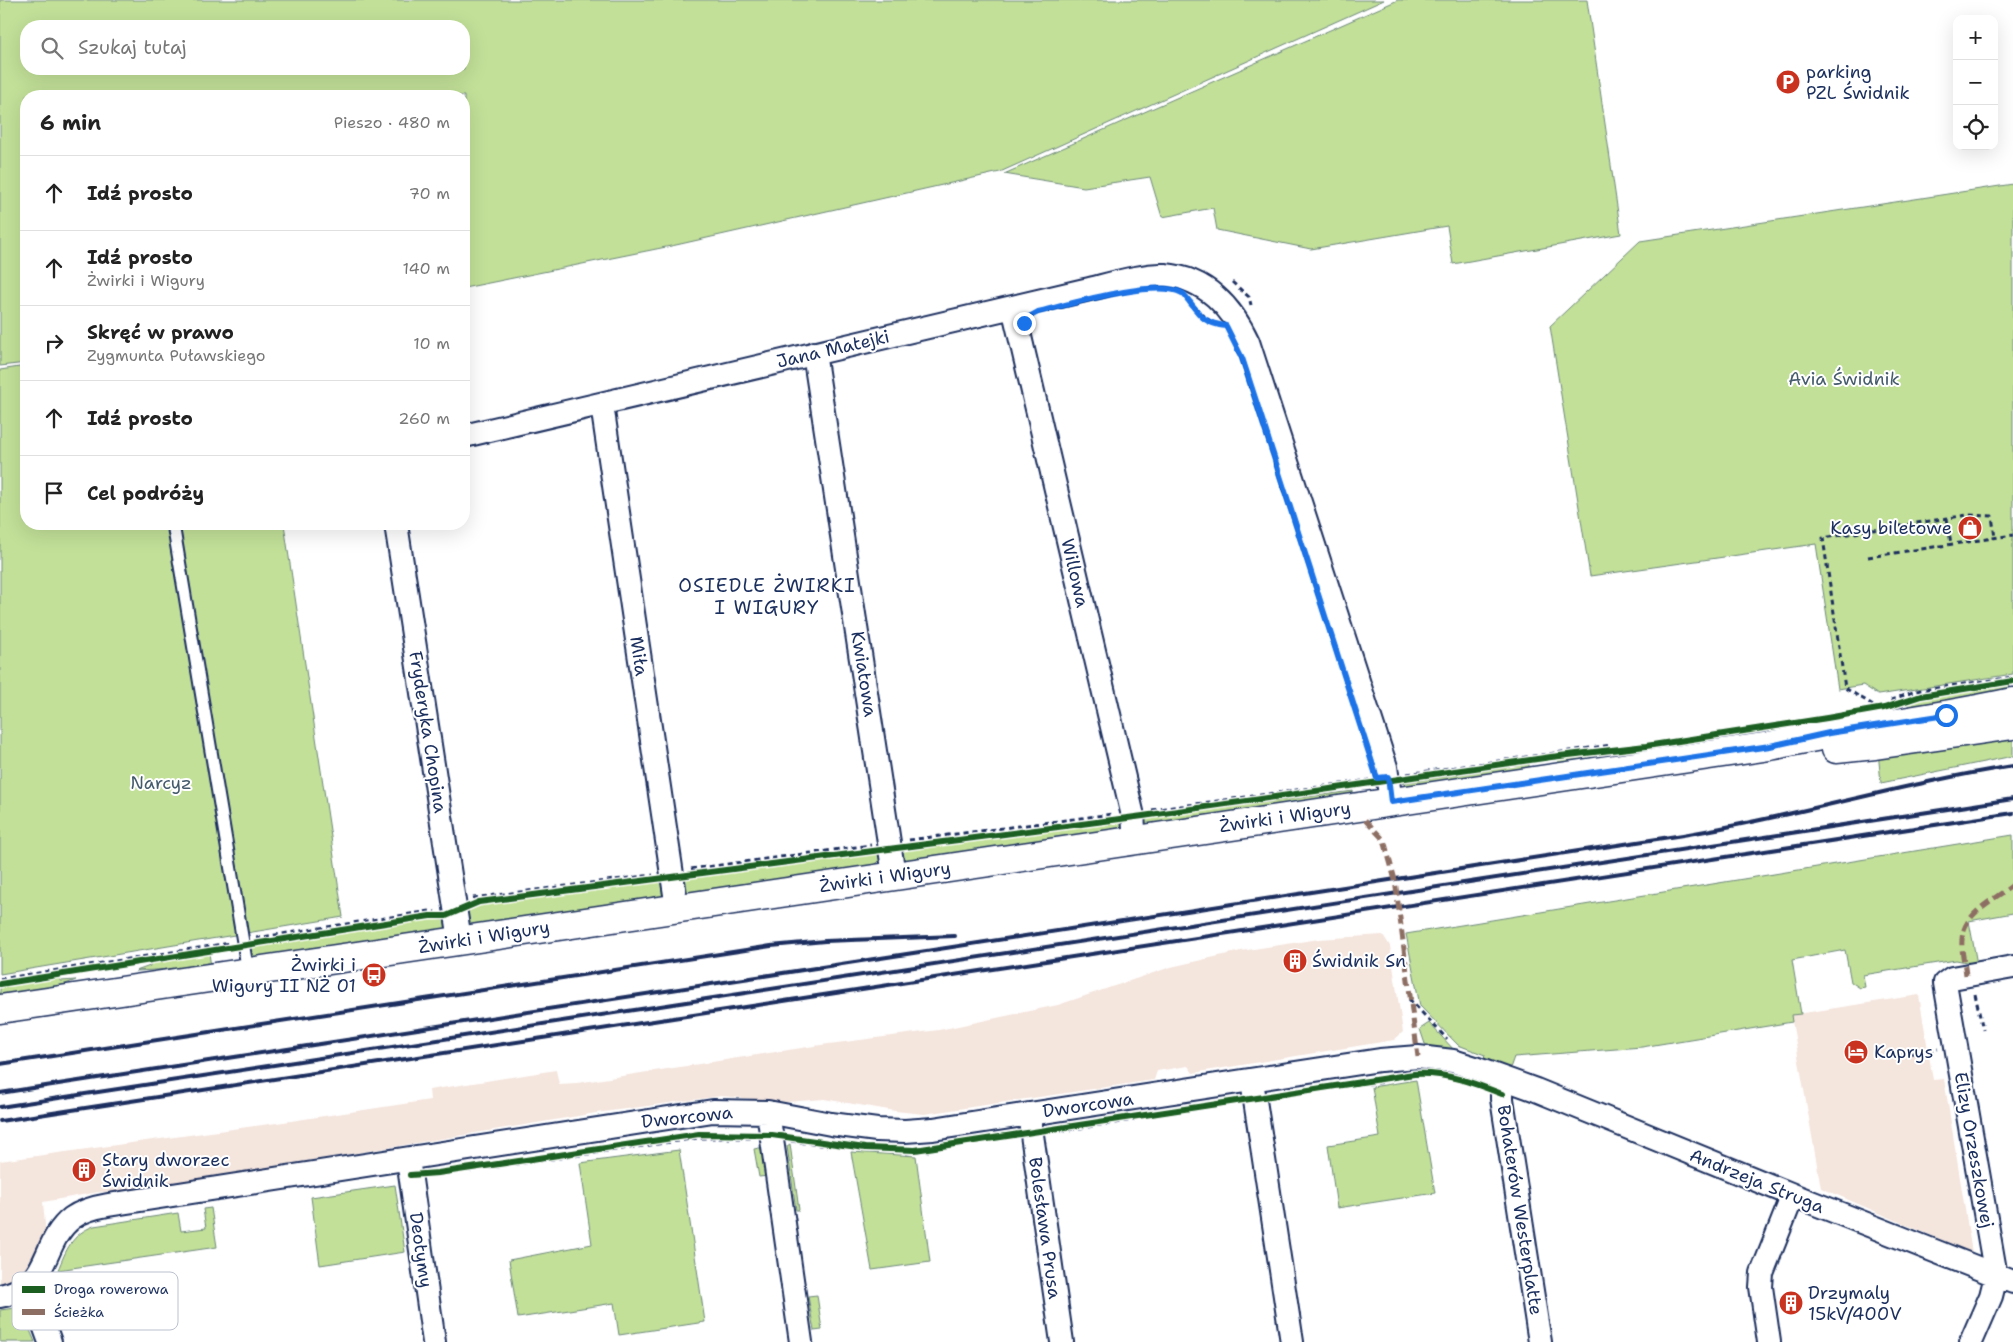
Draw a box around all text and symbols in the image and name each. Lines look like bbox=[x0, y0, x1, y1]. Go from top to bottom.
map controls bbox=[1953, 15, 1998, 150]
button: + bbox=[1953, 15, 1998, 60]
search box bbox=[20, 20, 470, 75]
icon: search bbox=[38, 34, 66, 62]
text: Szukaj tutaj bbox=[78, 35, 187, 60]
place label: parking PZL Świdnik bbox=[1806, 60, 1910, 105]
button: − bbox=[1953, 60, 1998, 105]
parking icon: parking PZL Świdnik bbox=[1775, 69, 1801, 95]
button: locate bbox=[1953, 105, 1998, 150]
text: 6 min bbox=[40, 109, 101, 137]
text: Pieszo · 480 m bbox=[334, 112, 450, 133]
icon: ahead bbox=[40, 179, 68, 207]
text: Idź prosto bbox=[87, 181, 193, 206]
text: 70 m bbox=[409, 183, 450, 204]
text: Idź prosto bbox=[87, 245, 193, 270]
icon: ahead bbox=[40, 254, 68, 282]
text: 140 m bbox=[403, 258, 450, 279]
text: Żwirki i Wigury bbox=[87, 270, 205, 291]
route end bbox=[1013, 312, 1036, 335]
text: Skręć w prawo bbox=[87, 320, 234, 345]
street label: Jana Matejki bbox=[774, 324, 892, 374]
icon: right bbox=[40, 329, 68, 357]
text: 10 m bbox=[413, 333, 450, 354]
text: Zygmunta Puławskiego bbox=[87, 345, 266, 366]
park label: Avia Świdnik bbox=[1788, 367, 1900, 391]
icon: ahead bbox=[40, 404, 68, 432]
text: Idź prosto bbox=[87, 406, 193, 431]
text: 260 m bbox=[398, 408, 450, 429]
icon: arrive bbox=[40, 479, 68, 507]
text: Cel podróży bbox=[87, 481, 204, 506]
shop icon: Kasy biletowe bbox=[1957, 515, 1983, 541]
place label: Kasy biletowe bbox=[1830, 516, 1952, 540]
street label: Willowa bbox=[1055, 536, 1095, 610]
district label: OSIEDLE ŻWIRKI I WIGURY bbox=[678, 573, 856, 620]
street label: Kwiatowa bbox=[845, 629, 883, 719]
street label: Miła bbox=[624, 635, 654, 677]
street label: Fryderyka Chopina bbox=[403, 649, 453, 815]
route start bbox=[1935, 704, 1958, 727]
park label: Narcyz bbox=[130, 771, 192, 795]
street label: Żwirki i Wigury bbox=[1218, 796, 1352, 838]
street label: Żwirki i Wigury bbox=[818, 856, 952, 898]
street label: Żwirki i Wigury bbox=[417, 915, 551, 959]
building icon: Świdnik Sn bbox=[1282, 948, 1308, 974]
place label: Świdnik Sn bbox=[1312, 949, 1406, 973]
place label: Żwirki i Wigury II NŻ 01 bbox=[212, 953, 356, 998]
bus stop icon: Żwirki i Wigury II NŻ 01 bbox=[361, 962, 387, 988]
hotel icon: Kaprys bbox=[1843, 1039, 1869, 1065]
place label: Kaprys bbox=[1874, 1040, 1933, 1064]
street label: Elizy Orzeszkowej bbox=[1948, 1070, 2000, 1230]
street label: Dworcowa bbox=[1041, 1087, 1135, 1123]
street label: Dworcowa bbox=[640, 1100, 734, 1134]
street label: Bohaterów Westerplatte bbox=[1492, 1103, 1548, 1317]
street label: Andrzeja Struga bbox=[1686, 1143, 1828, 1219]
place label: Stary dworzec Świdnik bbox=[102, 1148, 229, 1193]
street label: Bolesława Prusa bbox=[1023, 1156, 1067, 1300]
building icon: Stary dworzec Świdnik bbox=[71, 1157, 97, 1183]
street label: Deotymy bbox=[404, 1211, 438, 1289]
legend bbox=[12, 1272, 178, 1330]
text: Droga rowerowa bbox=[54, 1280, 169, 1298]
place label: Drzymaly 15kV/400V bbox=[1808, 1281, 1902, 1326]
building icon: Drzymaly 15kV/400V bbox=[1778, 1290, 1804, 1316]
text: Ścieżka bbox=[54, 1303, 104, 1321]

